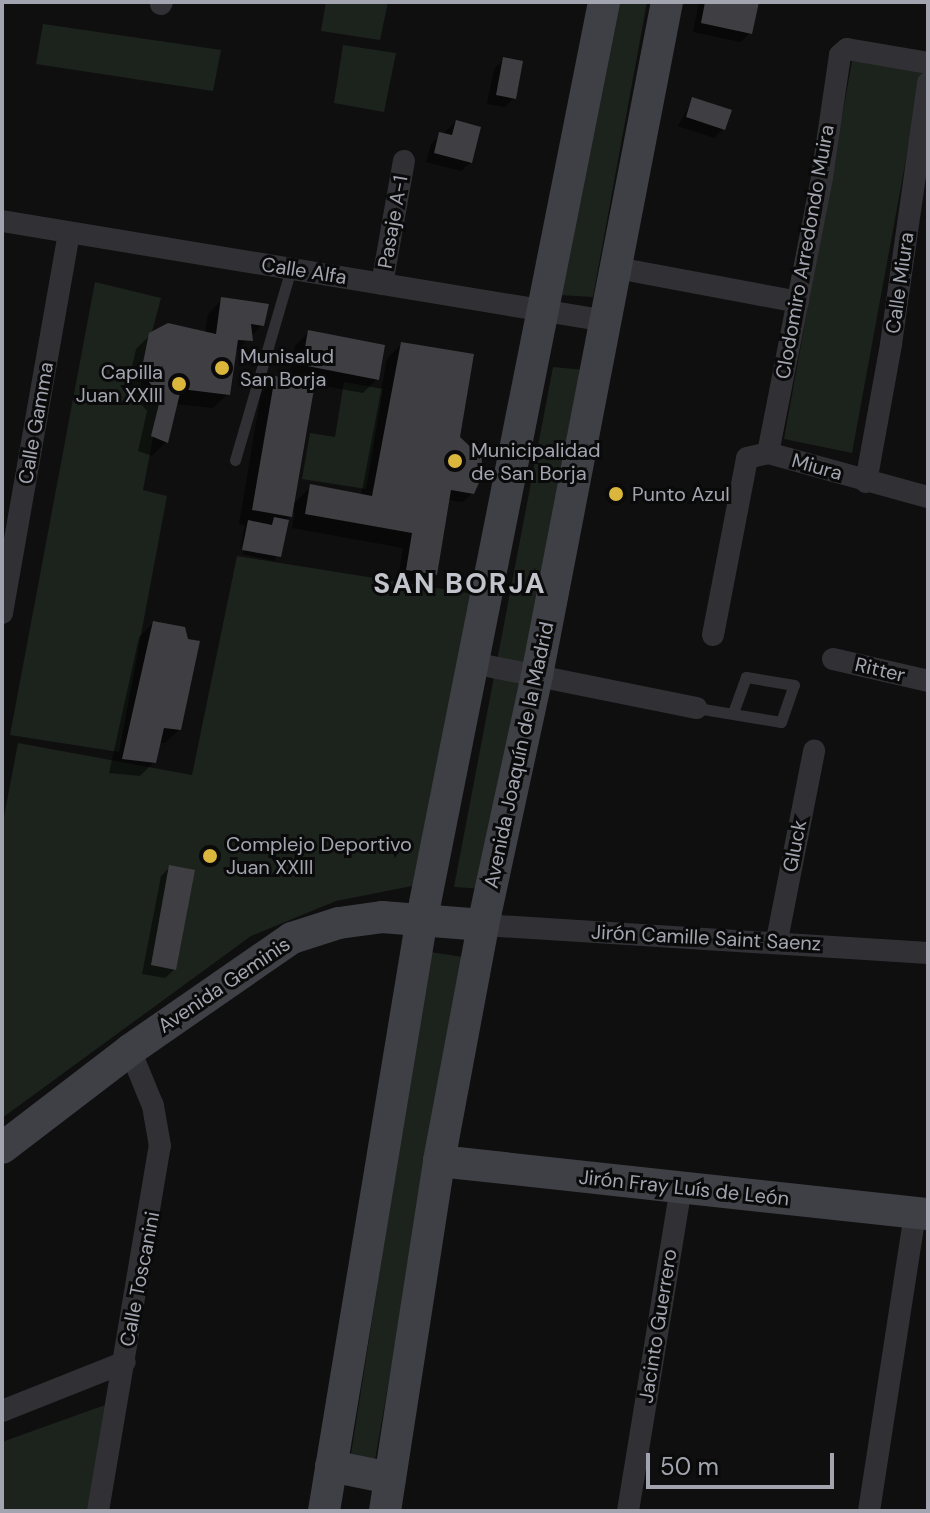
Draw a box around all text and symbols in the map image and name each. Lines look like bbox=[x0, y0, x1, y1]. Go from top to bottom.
street label: Clodomiro Arredondo Muira bbox=[771, 123, 839, 381]
street label: Pasaje A-1 bbox=[373, 174, 413, 270]
street label: Calle Miura bbox=[881, 231, 919, 335]
street label: Calle Alfa bbox=[260, 252, 348, 290]
place label: Munisalud San Borja bbox=[240, 344, 334, 391]
marker: Munisalud San Borja bbox=[211, 357, 233, 379]
street label: Calle Gamma bbox=[13, 360, 59, 486]
place label: Capilla Juan XXIII bbox=[76, 360, 163, 407]
marker: Capilla Juan XXIII bbox=[170, 375, 188, 393]
place label: Municipalidad de San Borja bbox=[471, 438, 600, 485]
street label: Miura bbox=[789, 448, 845, 486]
marker: Municipalidad de San Borja bbox=[446, 452, 464, 470]
place label: Punto Azul bbox=[632, 482, 730, 506]
marker: Punto Azul bbox=[607, 485, 625, 503]
district label: SAN BORJA bbox=[373, 567, 547, 601]
street label: Avenida Joaquín de la Madrid bbox=[479, 620, 559, 890]
street label: Ritter bbox=[853, 653, 907, 687]
street label: Gluck bbox=[778, 818, 812, 874]
place label: Complejo Deportivo Juan XXIII bbox=[226, 832, 412, 879]
marker: Complejo Deportivo Juan XXIII bbox=[201, 847, 219, 865]
street label: Jirón Camille Saint Saenz bbox=[590, 920, 822, 956]
street label: Avenida Geminis bbox=[153, 932, 295, 1038]
street label: Jirón Fray Luís de León bbox=[578, 1165, 790, 1211]
street label: Calle Toscanini bbox=[115, 1209, 165, 1349]
street label: Jacinto Guerrero bbox=[634, 1247, 682, 1405]
scale bar bbox=[650, 1437, 838, 1487]
text: 50 m bbox=[660, 1451, 719, 1482]

